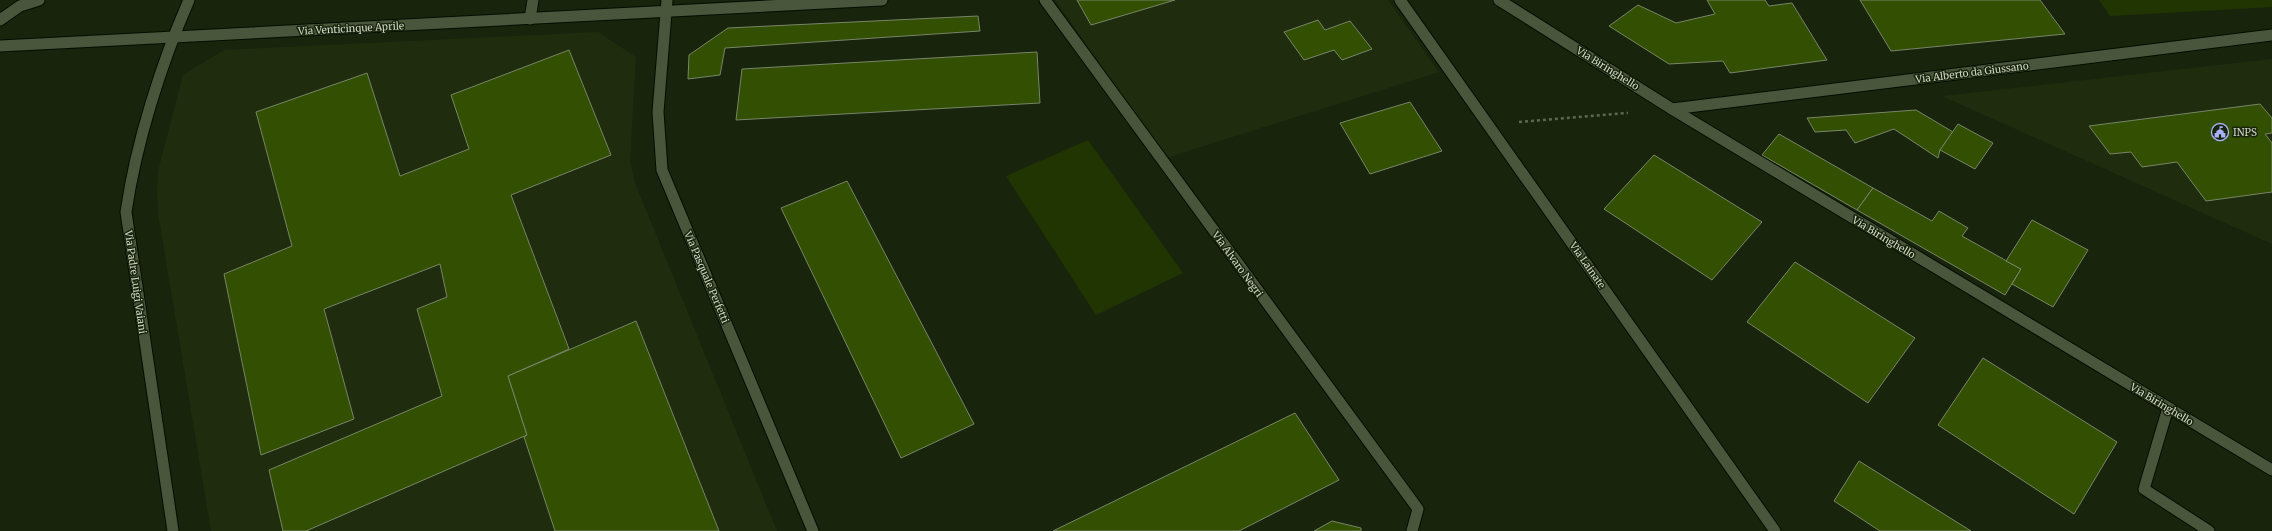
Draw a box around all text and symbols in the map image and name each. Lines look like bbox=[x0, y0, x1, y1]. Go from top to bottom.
street label: Via Venticinque Aprile bbox=[297, 19, 404, 38]
street label: Via Biringhello bbox=[1573, 43, 1642, 93]
street label: Via Alberto da Giussano bbox=[1914, 59, 2029, 86]
public building icon: INPS bbox=[2210, 122, 2230, 142]
place label: INPS bbox=[2233, 126, 2257, 139]
street label: Via Biringhello bbox=[1849, 213, 1918, 261]
street label: Via Pasquale Perfetti bbox=[681, 228, 732, 325]
street label: Via Alvaro Negri bbox=[1209, 228, 1266, 300]
street label: Via Padre Luigi Vaiani bbox=[122, 229, 149, 335]
street label: Via Lainate bbox=[1566, 239, 1608, 291]
street label: Via Biringhello bbox=[2127, 380, 2196, 428]

